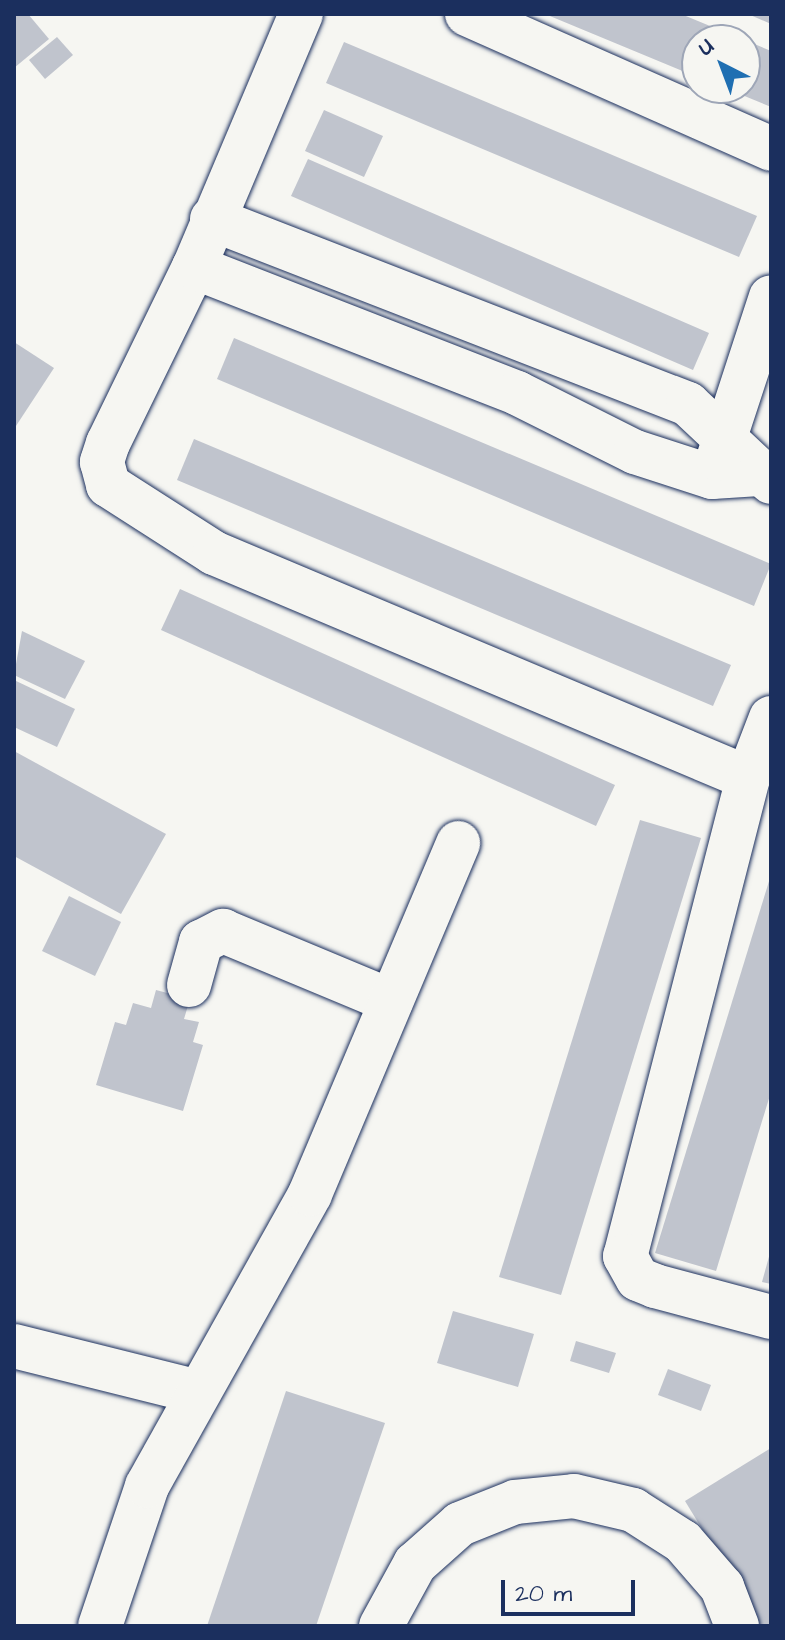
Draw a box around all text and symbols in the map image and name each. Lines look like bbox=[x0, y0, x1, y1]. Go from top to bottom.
north arrow bbox=[681, 24, 761, 104]
text: U bbox=[691, 32, 721, 63]
scale bar bbox=[505, 1564, 639, 1614]
text: 20 m bbox=[515, 1577, 572, 1611]

